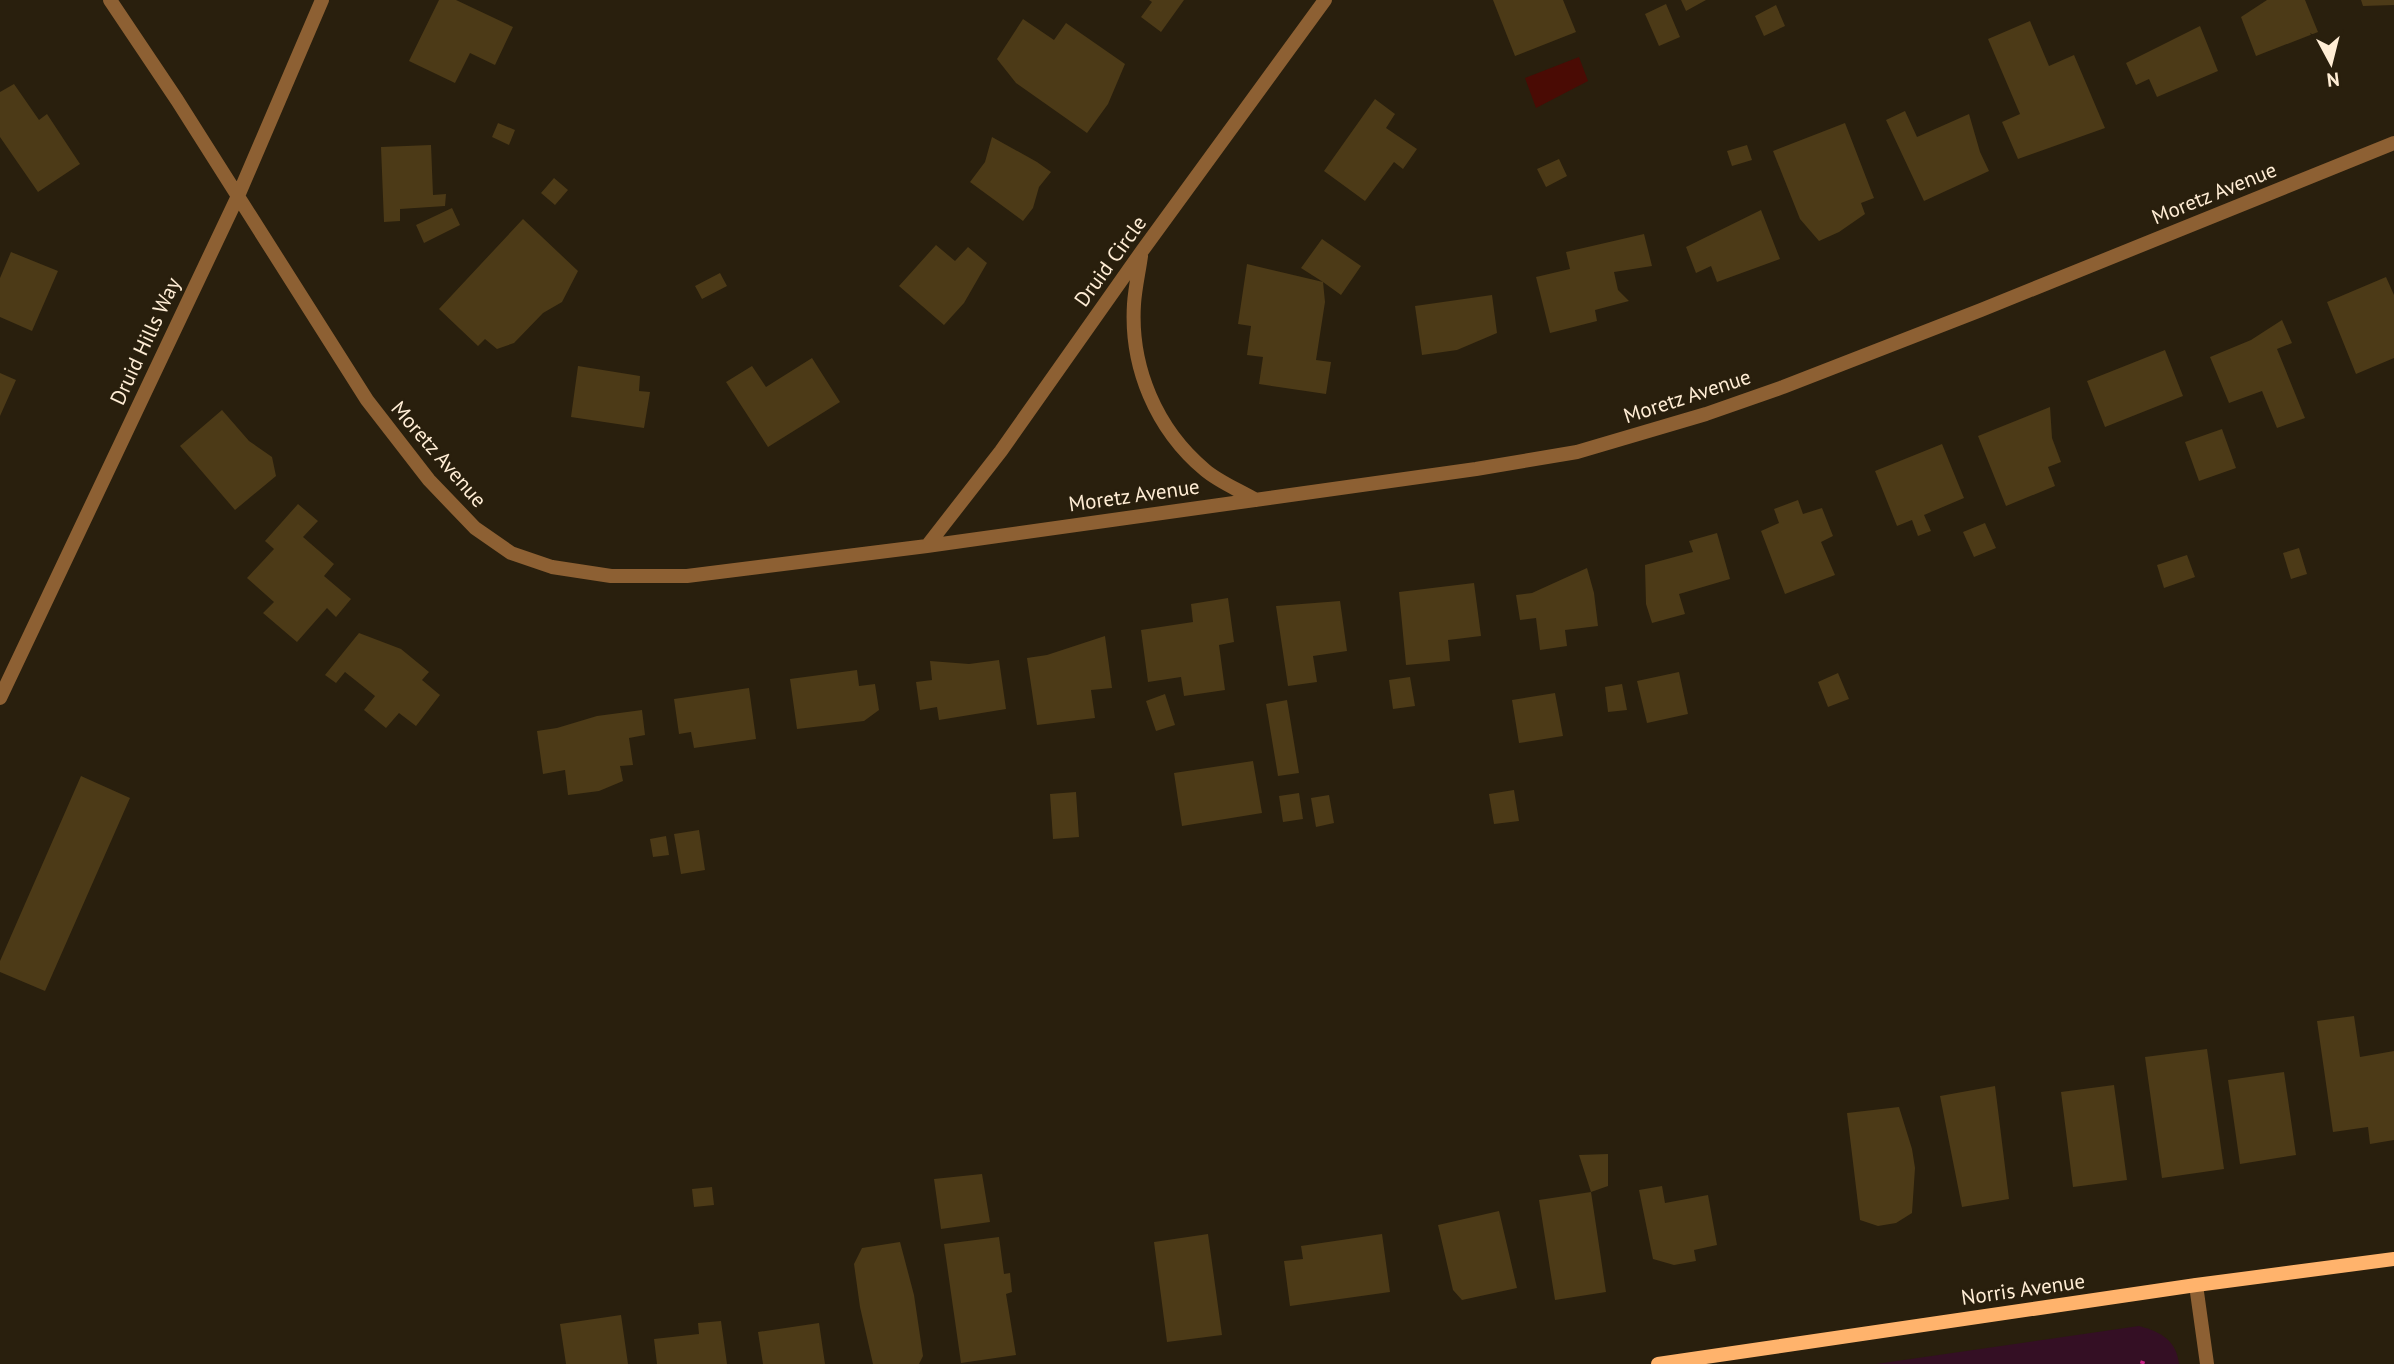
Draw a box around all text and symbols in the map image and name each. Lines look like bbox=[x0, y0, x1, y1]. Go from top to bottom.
north arrow bbox=[2296, 28, 2366, 98]
text: N bbox=[2325, 67, 2341, 93]
street label: Moretz Avenue bbox=[2148, 156, 2280, 230]
street label: Druid Circle bbox=[1068, 210, 1152, 312]
street label: Druid Hills Way bbox=[104, 273, 186, 409]
street label: Moretz Avenue bbox=[1620, 363, 1754, 429]
street label: Moretz Avenue bbox=[385, 395, 493, 513]
street label: Moretz Avenue bbox=[1067, 472, 1201, 518]
street label: Norris Avenue bbox=[1959, 1267, 2087, 1311]

